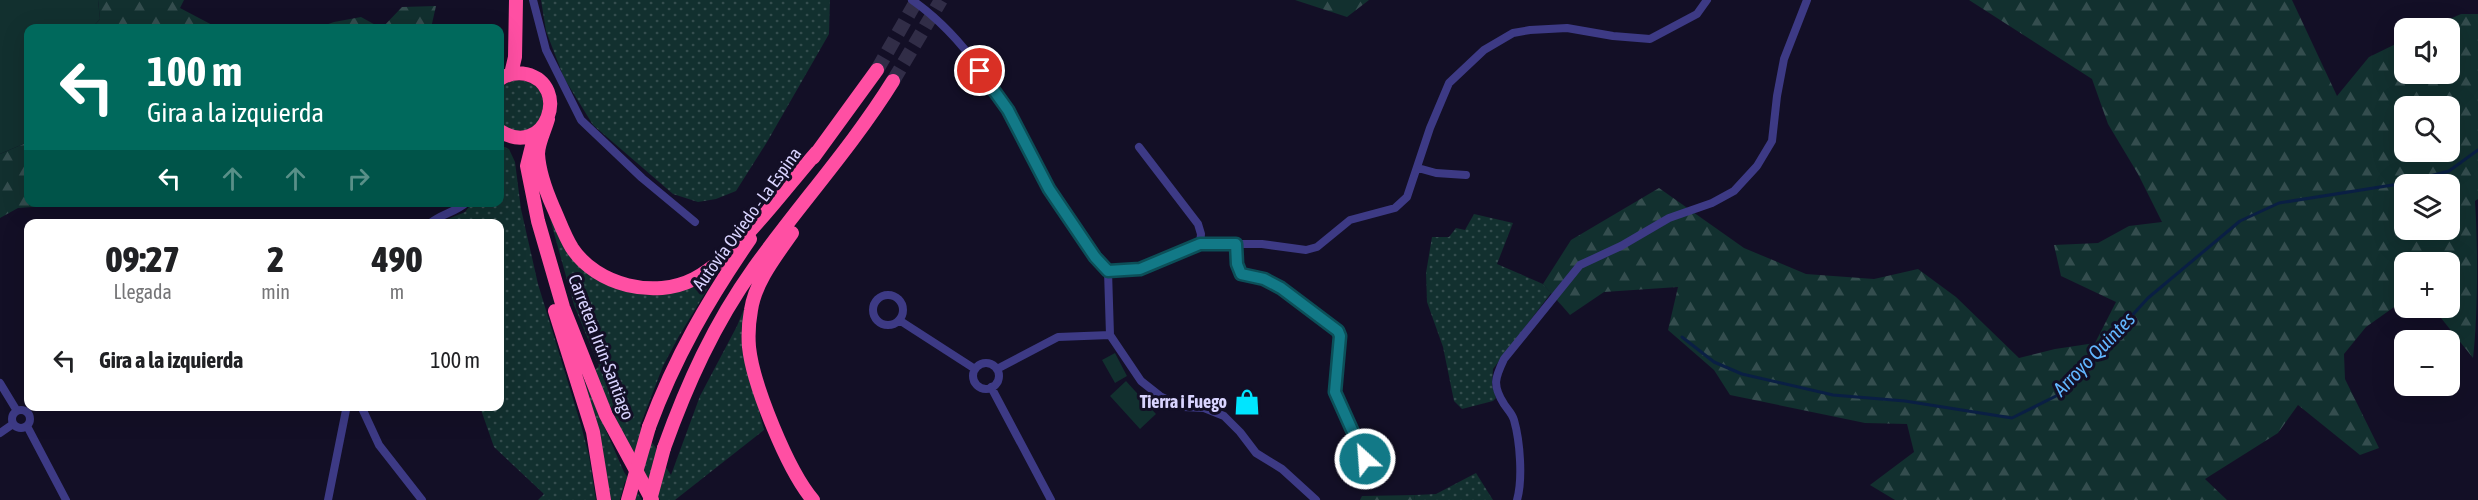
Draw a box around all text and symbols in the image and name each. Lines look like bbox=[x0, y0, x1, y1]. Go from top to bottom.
map controls bbox=[2394, 18, 2460, 396]
button: sound bbox=[2394, 18, 2460, 84]
pin bbox=[954, 45, 1005, 96]
text: 100 m bbox=[147, 47, 242, 95]
icon: left bbox=[48, 48, 126, 126]
icon: arrive bbox=[963, 54, 996, 87]
button: search bbox=[2394, 96, 2460, 162]
text: Gira a la izquierda bbox=[147, 97, 324, 128]
street label: Autovía Oviedo - La Espina bbox=[688, 143, 805, 294]
icon: left bbox=[153, 162, 186, 195]
icon: ahead bbox=[216, 162, 249, 195]
icon: ahead bbox=[279, 162, 312, 195]
icon: right bbox=[342, 162, 375, 195]
button: layers bbox=[2394, 174, 2460, 240]
text: 09:27 bbox=[106, 238, 180, 280]
text: 2 bbox=[267, 238, 284, 280]
text: 490 bbox=[372, 238, 422, 280]
button: + bbox=[2394, 252, 2460, 318]
street label: Carretera Irún-Santiago bbox=[564, 271, 639, 423]
text: Llegada bbox=[114, 280, 172, 303]
text: min bbox=[261, 280, 290, 303]
text: m bbox=[390, 280, 404, 303]
water label: Arroyo Quintes bbox=[2047, 307, 2139, 401]
button: − bbox=[2394, 330, 2460, 396]
icon: left bbox=[48, 344, 81, 377]
text: Gira a la izquierda bbox=[99, 347, 243, 373]
text: 100 m bbox=[430, 347, 480, 373]
shop icon: Tierra i Fuego bbox=[1232, 387, 1262, 417]
place label: Tierra i Fuego bbox=[1140, 391, 1227, 412]
position arrow bbox=[1333, 427, 1397, 491]

